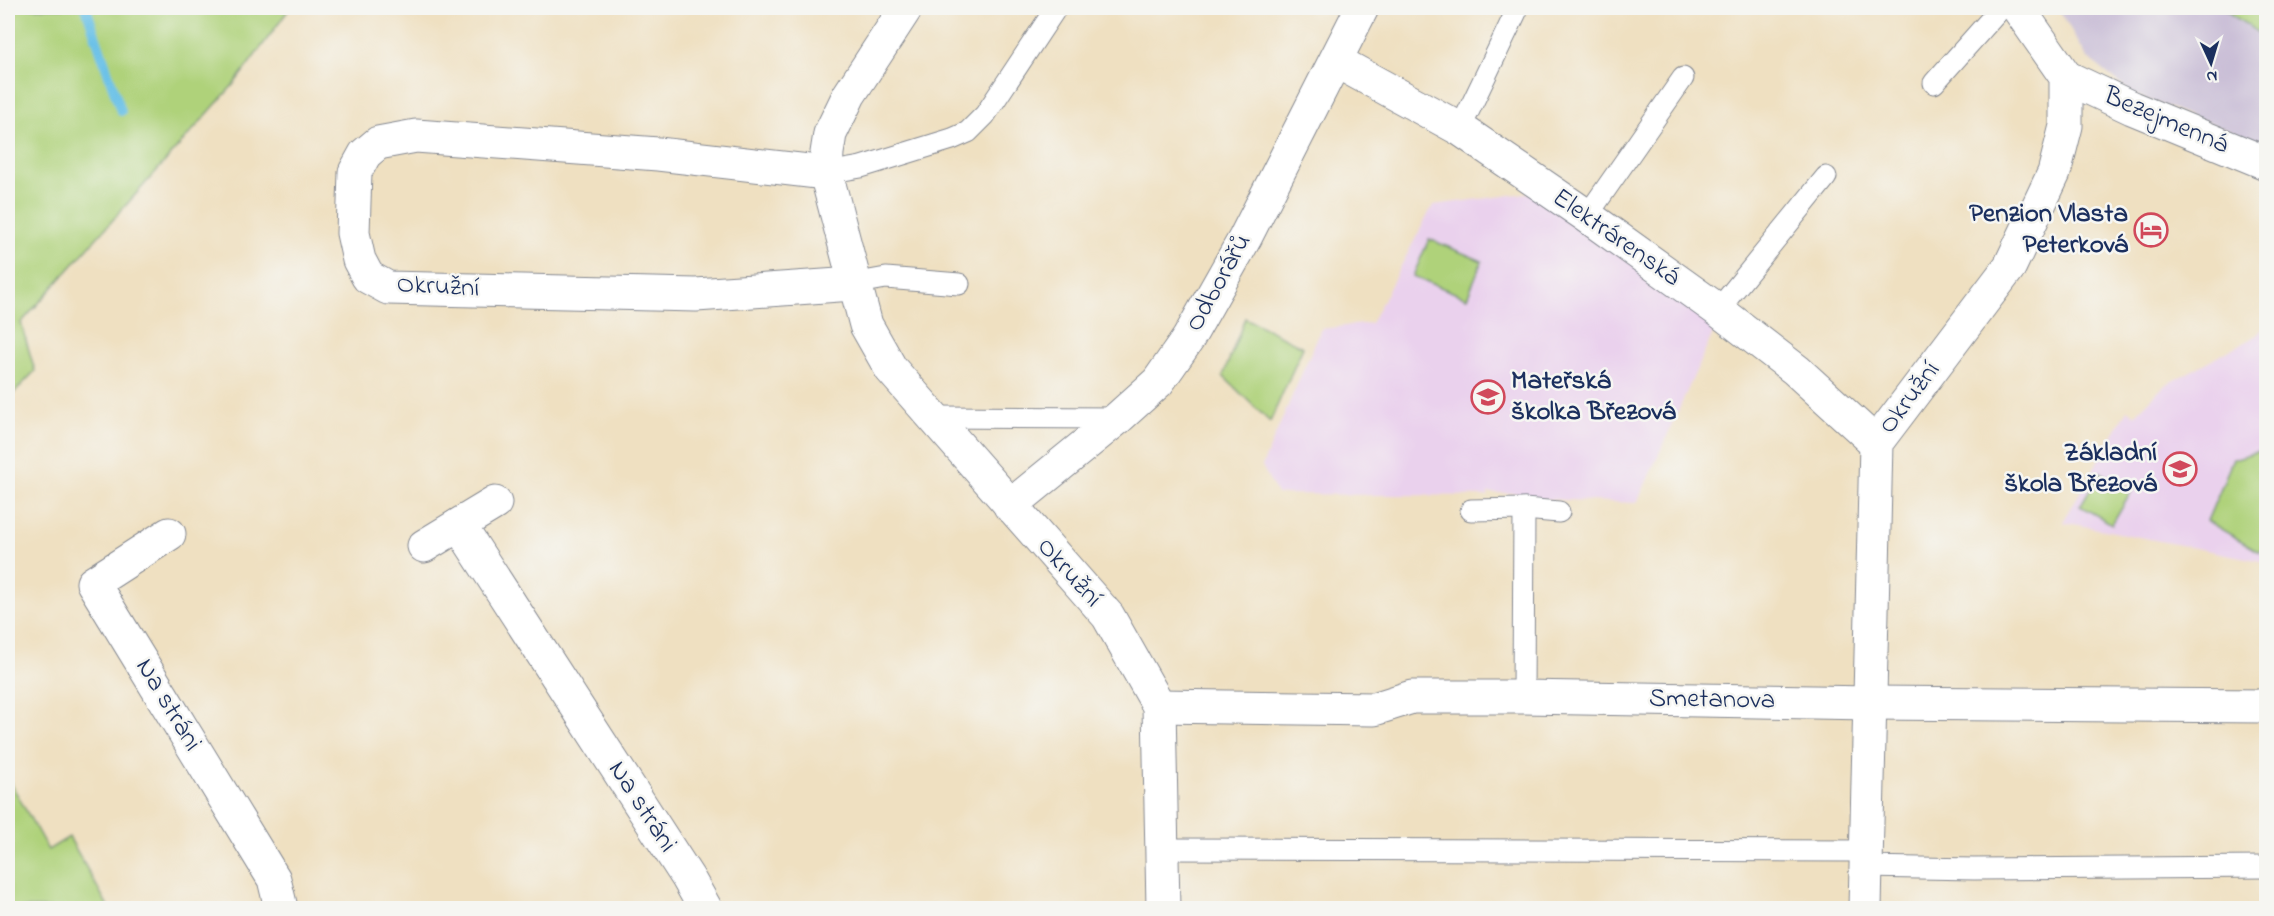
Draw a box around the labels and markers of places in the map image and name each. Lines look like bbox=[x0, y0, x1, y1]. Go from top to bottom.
place label: Penzion Vlasta Peterková bbox=[1969, 195, 2128, 265]
hotel icon: Penzion Vlasta Peterková bbox=[2133, 212, 2169, 248]
place label: Mateřská školka Březová bbox=[1511, 362, 1676, 432]
school or university icon: Mateřská školka Březová bbox=[1470, 379, 1506, 415]
place label: Základní škola Březová bbox=[2004, 434, 2157, 504]
school or university icon: Základní škola Březová bbox=[2162, 451, 2198, 487]

